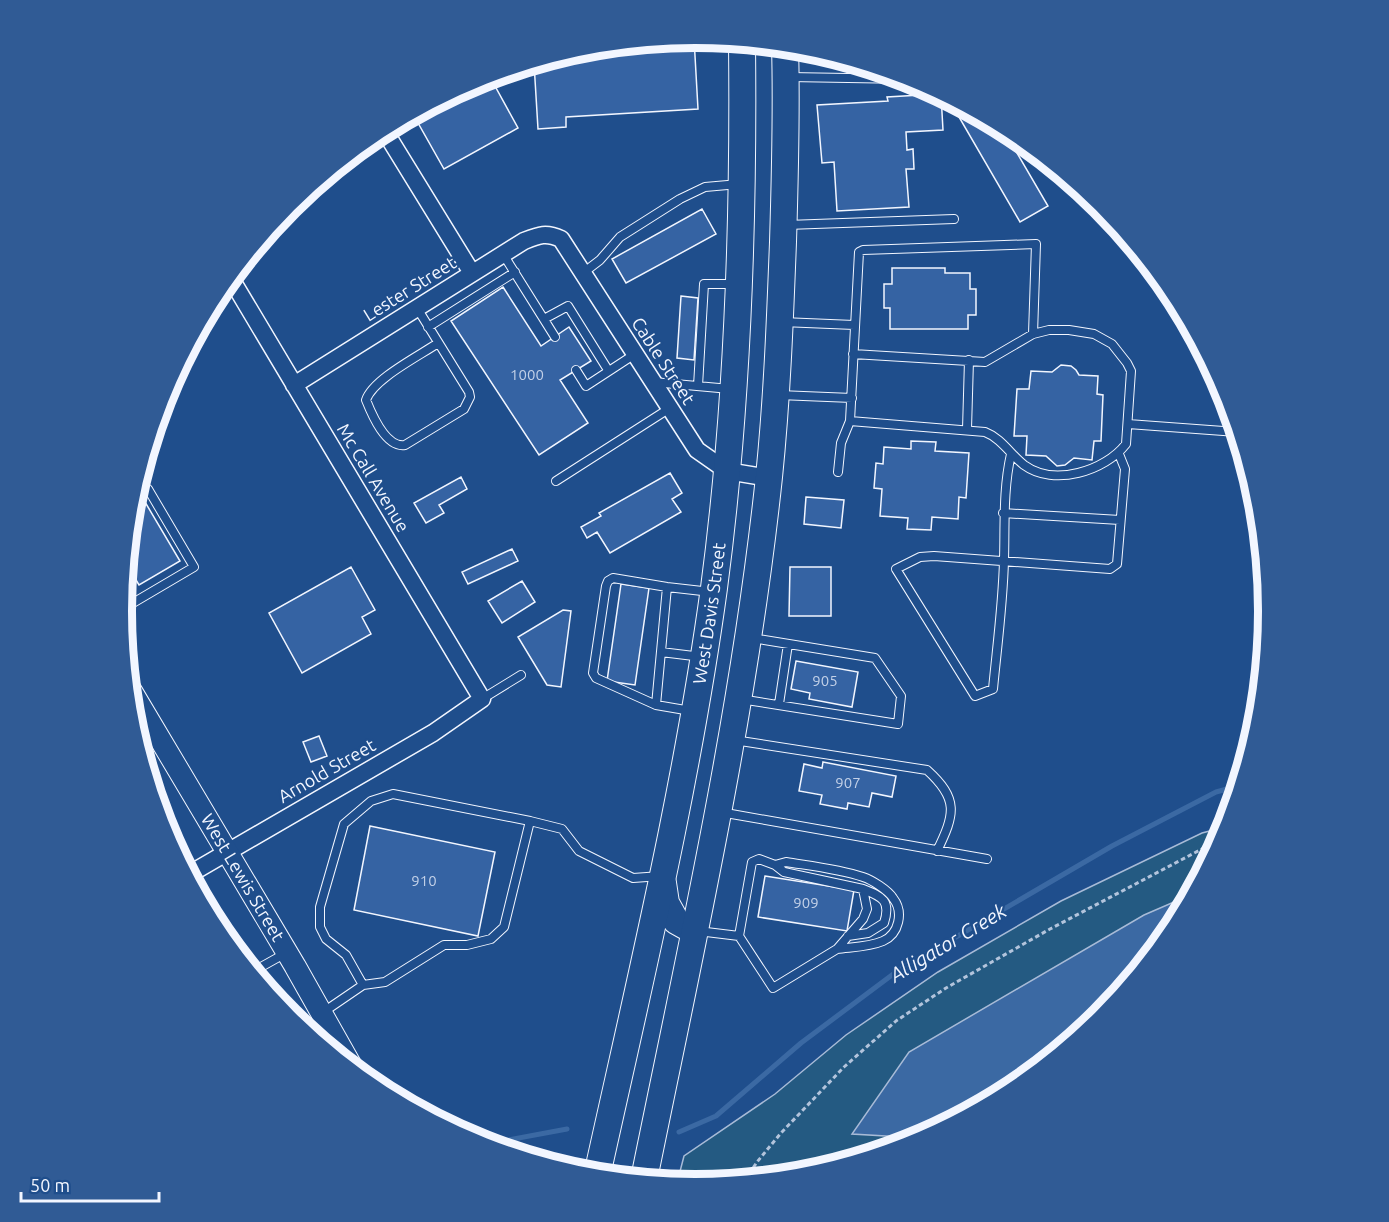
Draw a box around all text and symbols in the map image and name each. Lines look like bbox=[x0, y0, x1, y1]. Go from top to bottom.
street label: Lester Street bbox=[360, 252, 459, 324]
street label: Cable Street bbox=[628, 313, 699, 408]
house number: 1000 bbox=[510, 366, 544, 383]
street label: Mc Call Avenue bbox=[334, 420, 414, 535]
street label: West Davis Street bbox=[689, 541, 729, 685]
house number: 905 bbox=[812, 672, 838, 689]
street label: Arnold Street bbox=[274, 734, 379, 806]
house number: 907 bbox=[835, 774, 861, 791]
street label: West Lewis Street bbox=[198, 810, 289, 945]
house number: 910 bbox=[411, 872, 437, 889]
house number: 909 bbox=[793, 894, 819, 911]
water label: Alligator Creek bbox=[884, 898, 1011, 987]
scale bar bbox=[21, 1165, 159, 1203]
text: 50 m bbox=[30, 1175, 70, 1195]

